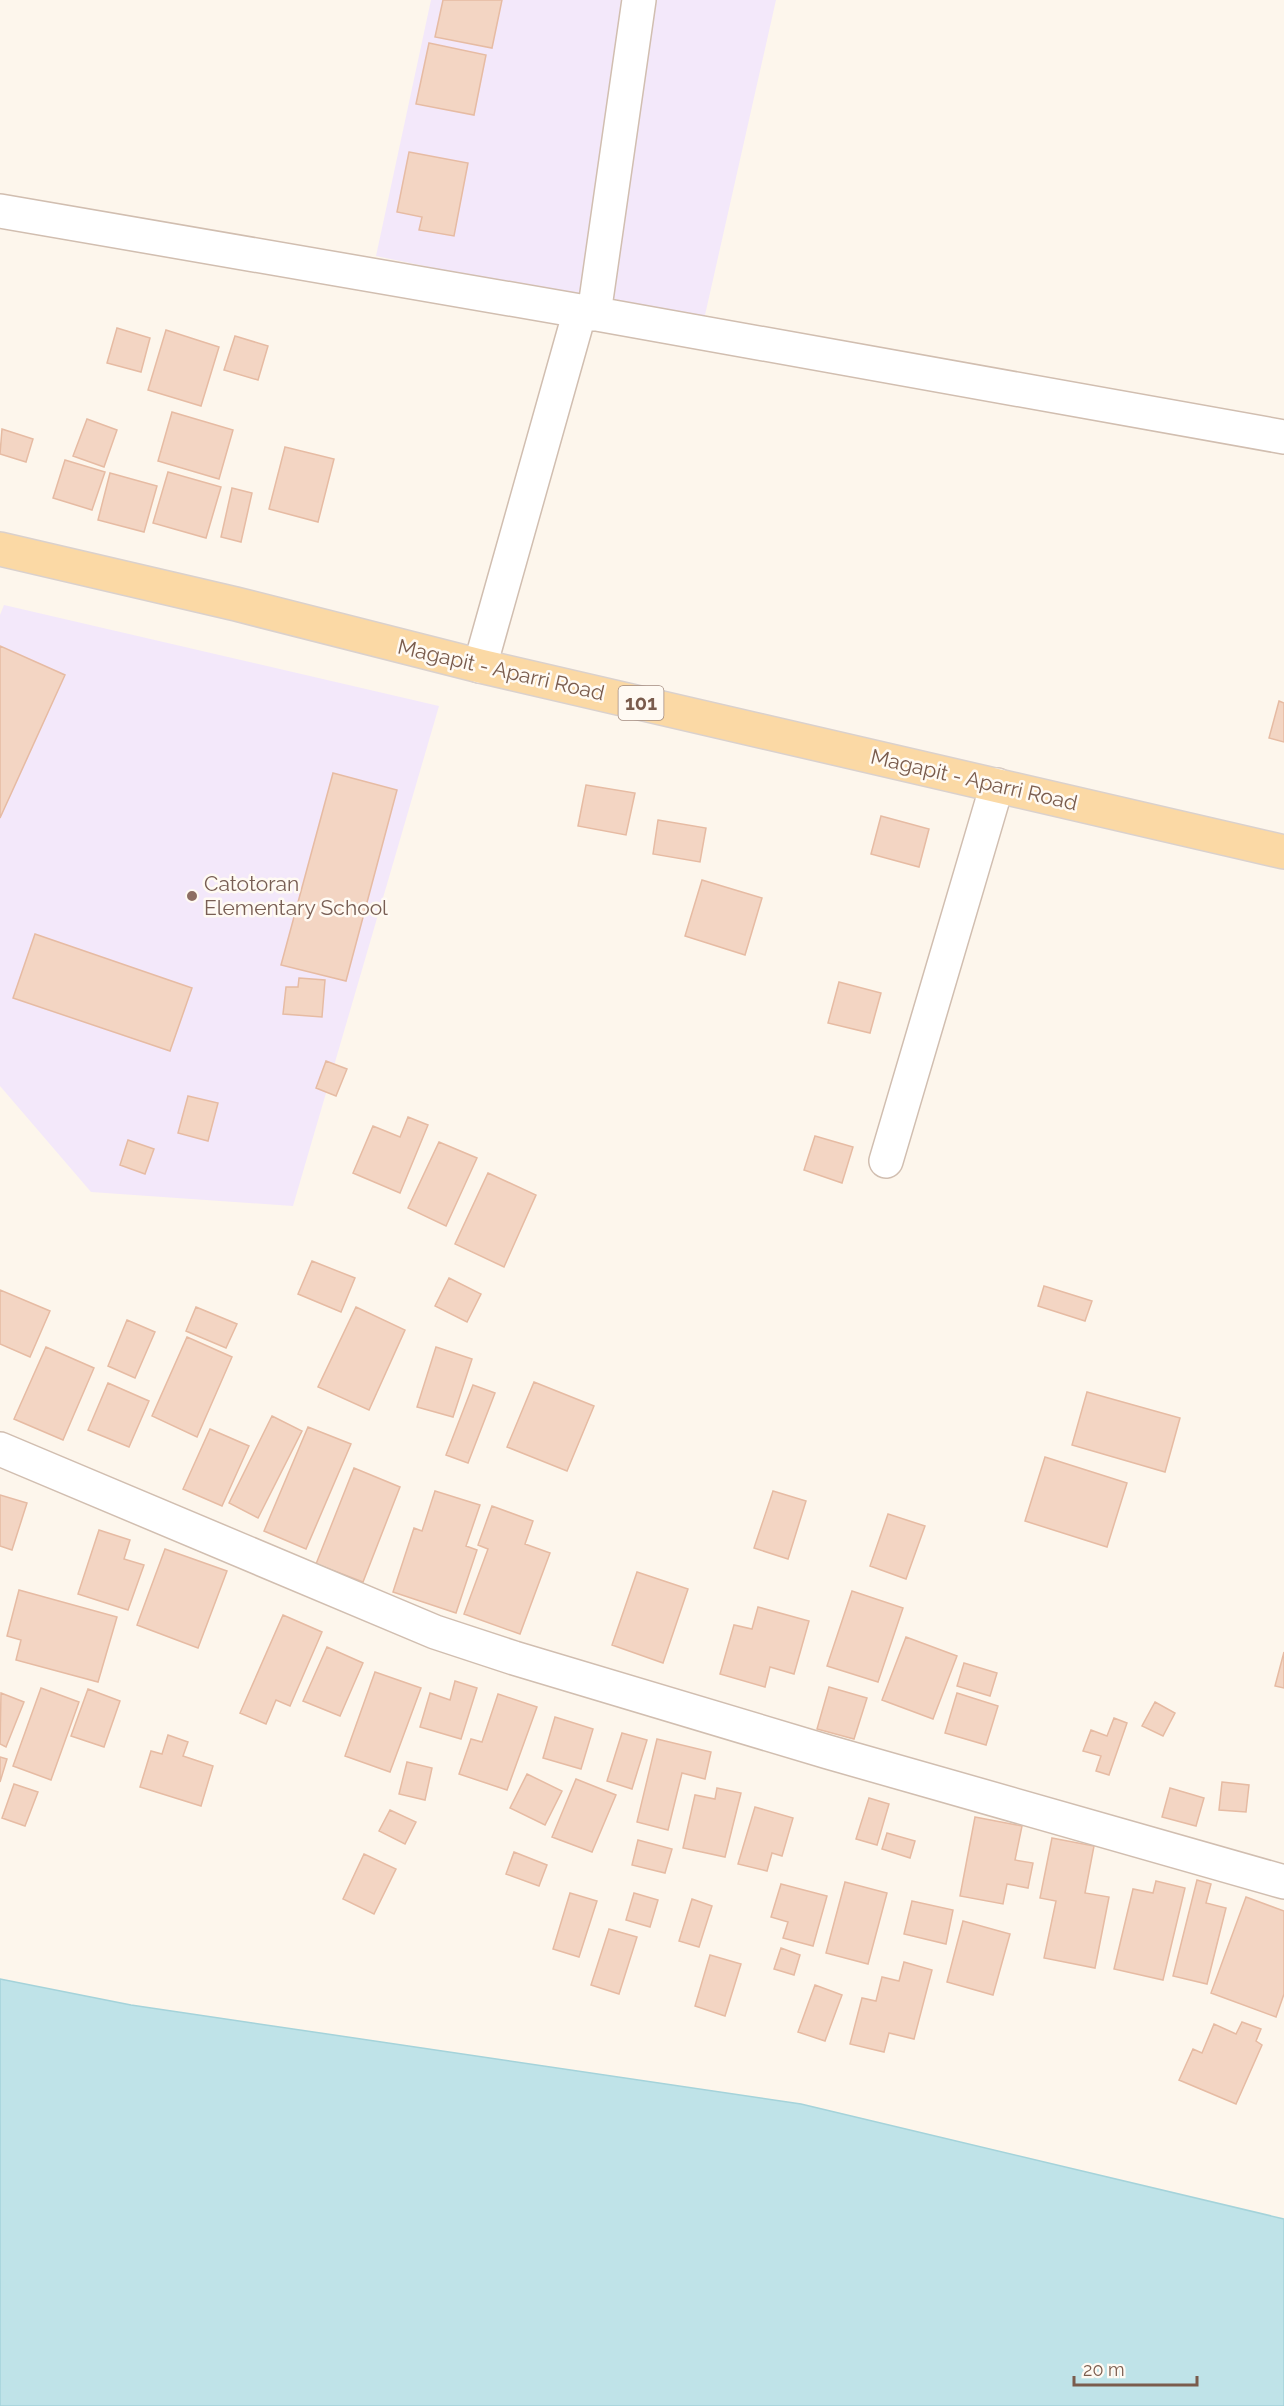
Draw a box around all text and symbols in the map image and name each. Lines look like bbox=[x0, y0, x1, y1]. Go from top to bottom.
street label: Magapit - Aparri Road bbox=[395, 634, 607, 705]
road number: 101 bbox=[618, 686, 664, 720]
street label: Magapit - Aparri Road bbox=[868, 744, 1080, 815]
place label: Catotoran Elementary School bbox=[204, 871, 388, 920]
marker: Catotoran Elementary School bbox=[185, 889, 199, 903]
scale bar bbox=[1074, 2349, 1197, 2387]
text: 20 m bbox=[1083, 2359, 1125, 2380]

